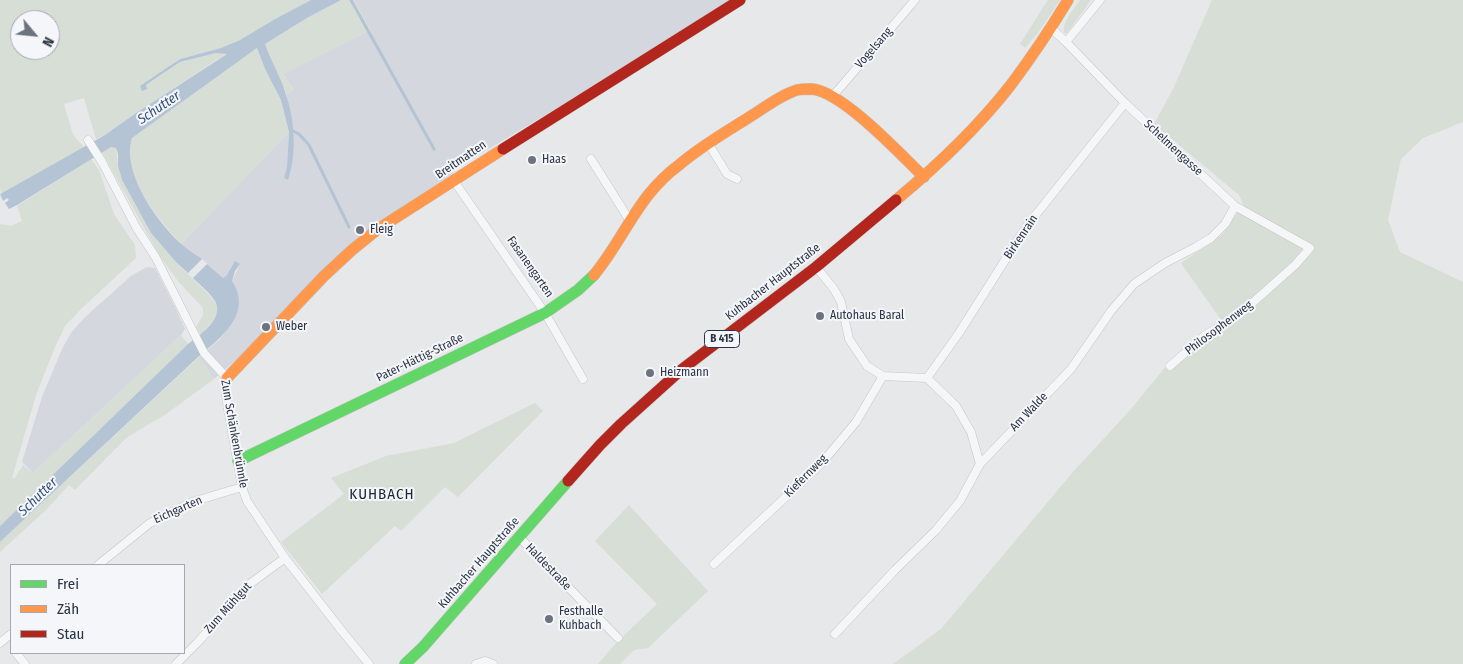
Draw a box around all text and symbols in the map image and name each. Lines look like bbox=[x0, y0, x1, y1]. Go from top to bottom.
north arrow bbox=[10, 10, 60, 60]
street label: Vogelsang bbox=[852, 25, 896, 71]
text: N bbox=[38, 34, 57, 49]
water label: Schutter bbox=[135, 88, 183, 128]
street label: Schelmengasse bbox=[1141, 117, 1205, 179]
street label: Breitmatten bbox=[433, 138, 489, 182]
place label: Haas bbox=[542, 153, 566, 167]
marker: Haas bbox=[526, 154, 538, 166]
street label: Birkenrain bbox=[1001, 212, 1041, 262]
place label: Fleig bbox=[370, 223, 393, 237]
marker: Fleig bbox=[354, 224, 366, 236]
street label: Fasanengarten bbox=[504, 234, 556, 300]
street label: Kuhbacher Hauptstraße bbox=[723, 241, 823, 323]
street label: Philosophenweg bbox=[1182, 298, 1256, 358]
place label: Autohaus Baral bbox=[830, 309, 904, 323]
marker: Autohaus Baral bbox=[814, 310, 826, 322]
place label: Weber bbox=[276, 320, 307, 334]
marker: Weber bbox=[260, 321, 272, 333]
road number: B 415 bbox=[704, 330, 740, 348]
street label: Pater-Hättig-Straße bbox=[374, 331, 466, 385]
place label: Heizmann bbox=[660, 366, 709, 380]
marker: Heizmann bbox=[644, 367, 656, 379]
street label: Zum Schänkenbrünnle bbox=[217, 379, 251, 489]
street label: Am Walde bbox=[1007, 390, 1051, 434]
street label: Kiefernweg bbox=[782, 452, 830, 500]
water label: Schutter bbox=[15, 474, 61, 520]
district label: KUHBACH bbox=[348, 486, 416, 504]
street label: Eichgarten bbox=[152, 493, 204, 527]
street label: Kuhbacher Hauptstraße bbox=[435, 514, 523, 612]
street label: Haldestraße bbox=[522, 541, 574, 593]
legend bbox=[10, 564, 185, 654]
text: Frei bbox=[57, 575, 79, 593]
street label: Zum Mühlgut bbox=[201, 579, 255, 637]
text: Zäh bbox=[57, 600, 79, 618]
place label: Festhalle Kuhbach bbox=[559, 605, 603, 633]
marker: Festhalle Kuhbach bbox=[543, 613, 555, 625]
text: Stau bbox=[57, 625, 84, 643]

